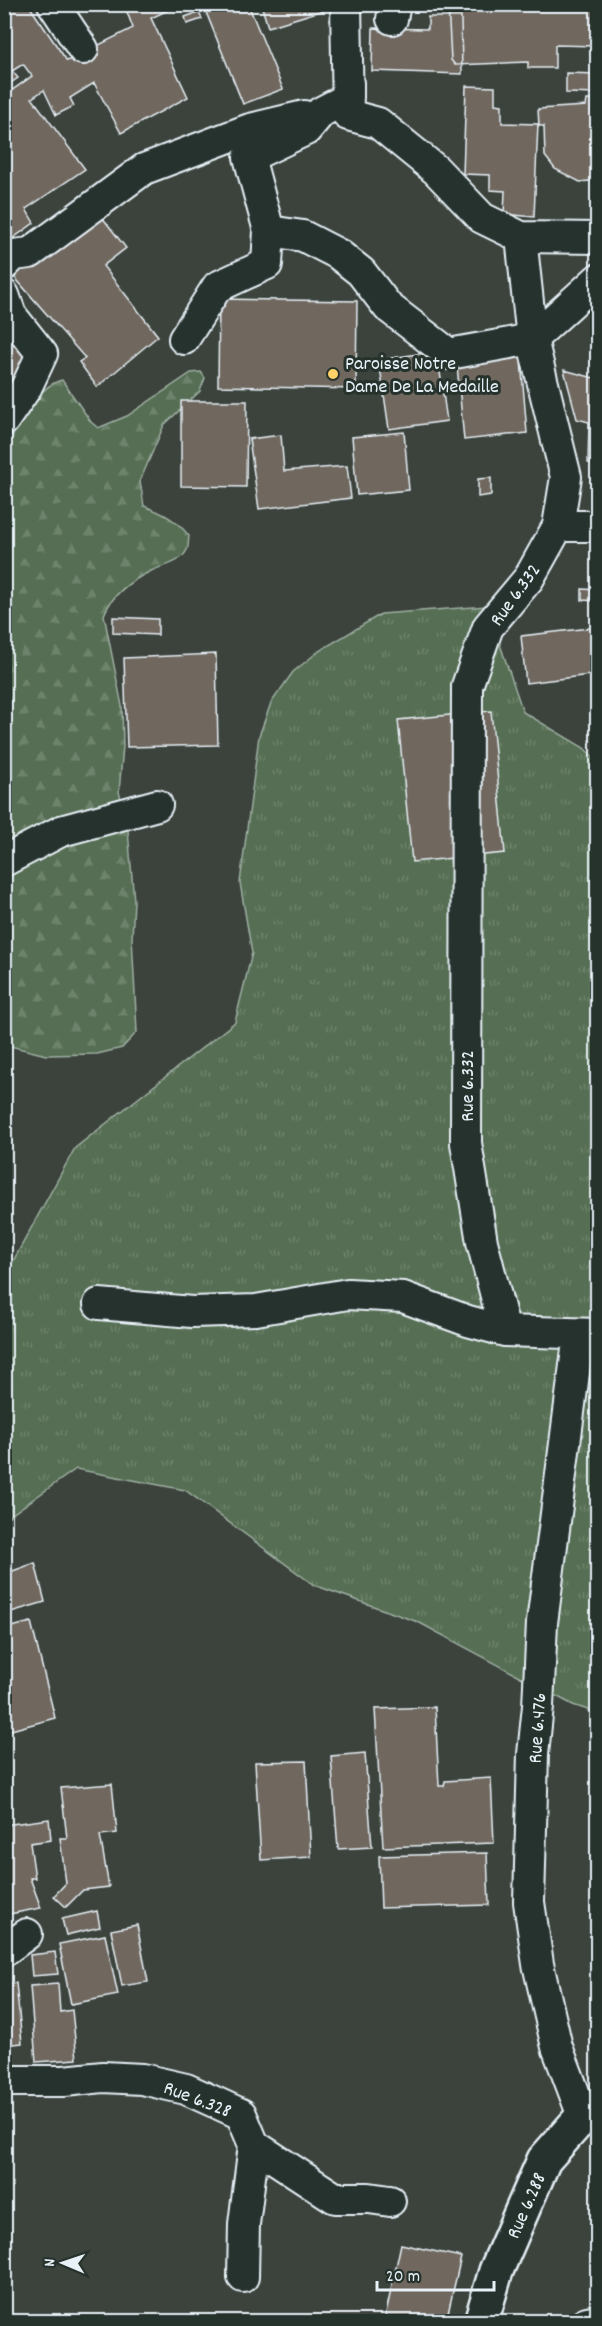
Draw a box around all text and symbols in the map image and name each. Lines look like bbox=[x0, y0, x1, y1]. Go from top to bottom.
place label: Paroisse Notre Dame De La Medaille bbox=[345, 351, 499, 402]
marker: Paroisse Notre Dame De La Medaille bbox=[326, 367, 340, 381]
street label: Rue 6.332 bbox=[484, 559, 549, 633]
street label: Rue 6.332 bbox=[455, 1050, 483, 1122]
street label: Rue 6.476 bbox=[523, 1692, 555, 1764]
street label: Rue 6.328 bbox=[159, 2075, 235, 2127]
street label: Rue 6.288 bbox=[501, 2169, 555, 2244]
north arrow bbox=[33, 2233, 93, 2293]
scale bar bbox=[377, 2254, 494, 2292]
text: N bbox=[39, 2258, 62, 2267]
text: 20 m bbox=[386, 2265, 420, 2290]

